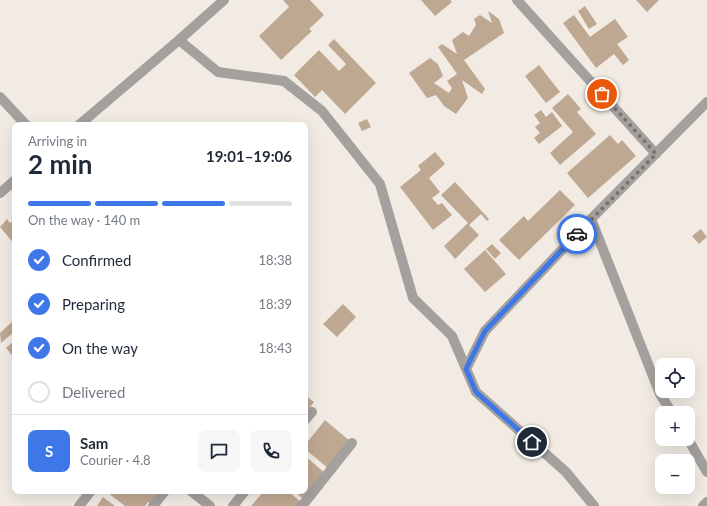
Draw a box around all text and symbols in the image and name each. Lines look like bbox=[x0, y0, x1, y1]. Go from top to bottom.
pin bbox=[585, 77, 619, 111]
icon: bag bbox=[591, 83, 613, 105]
text: Arriving in bbox=[28, 133, 87, 149]
text: 19:01–19:06 bbox=[206, 147, 292, 165]
text: 2 min bbox=[28, 148, 92, 180]
text: On the way · 140 m bbox=[28, 212, 140, 228]
courier bbox=[557, 214, 597, 254]
icon: car bbox=[566, 223, 588, 245]
icon: check bbox=[28, 249, 50, 271]
text: Confirmed bbox=[62, 251, 131, 269]
text: 18:38 bbox=[259, 252, 292, 268]
icon: check bbox=[28, 293, 50, 315]
text: Preparing bbox=[62, 295, 125, 313]
text: 18:39 bbox=[259, 296, 292, 312]
icon: check bbox=[28, 337, 50, 359]
text: On the way bbox=[62, 339, 138, 357]
text: 18:43 bbox=[259, 340, 292, 356]
map controls bbox=[655, 358, 695, 494]
button: locate bbox=[655, 358, 695, 398]
text: Delivered bbox=[62, 383, 125, 401]
button: + bbox=[655, 406, 695, 446]
pin bbox=[515, 425, 549, 459]
button: chat bbox=[198, 430, 240, 472]
button: phone bbox=[250, 430, 292, 472]
icon: home bbox=[521, 431, 543, 453]
text: Sam bbox=[80, 434, 108, 452]
text: S bbox=[45, 442, 53, 460]
text: Courier · 4.8 bbox=[80, 452, 151, 468]
button: − bbox=[655, 454, 695, 494]

